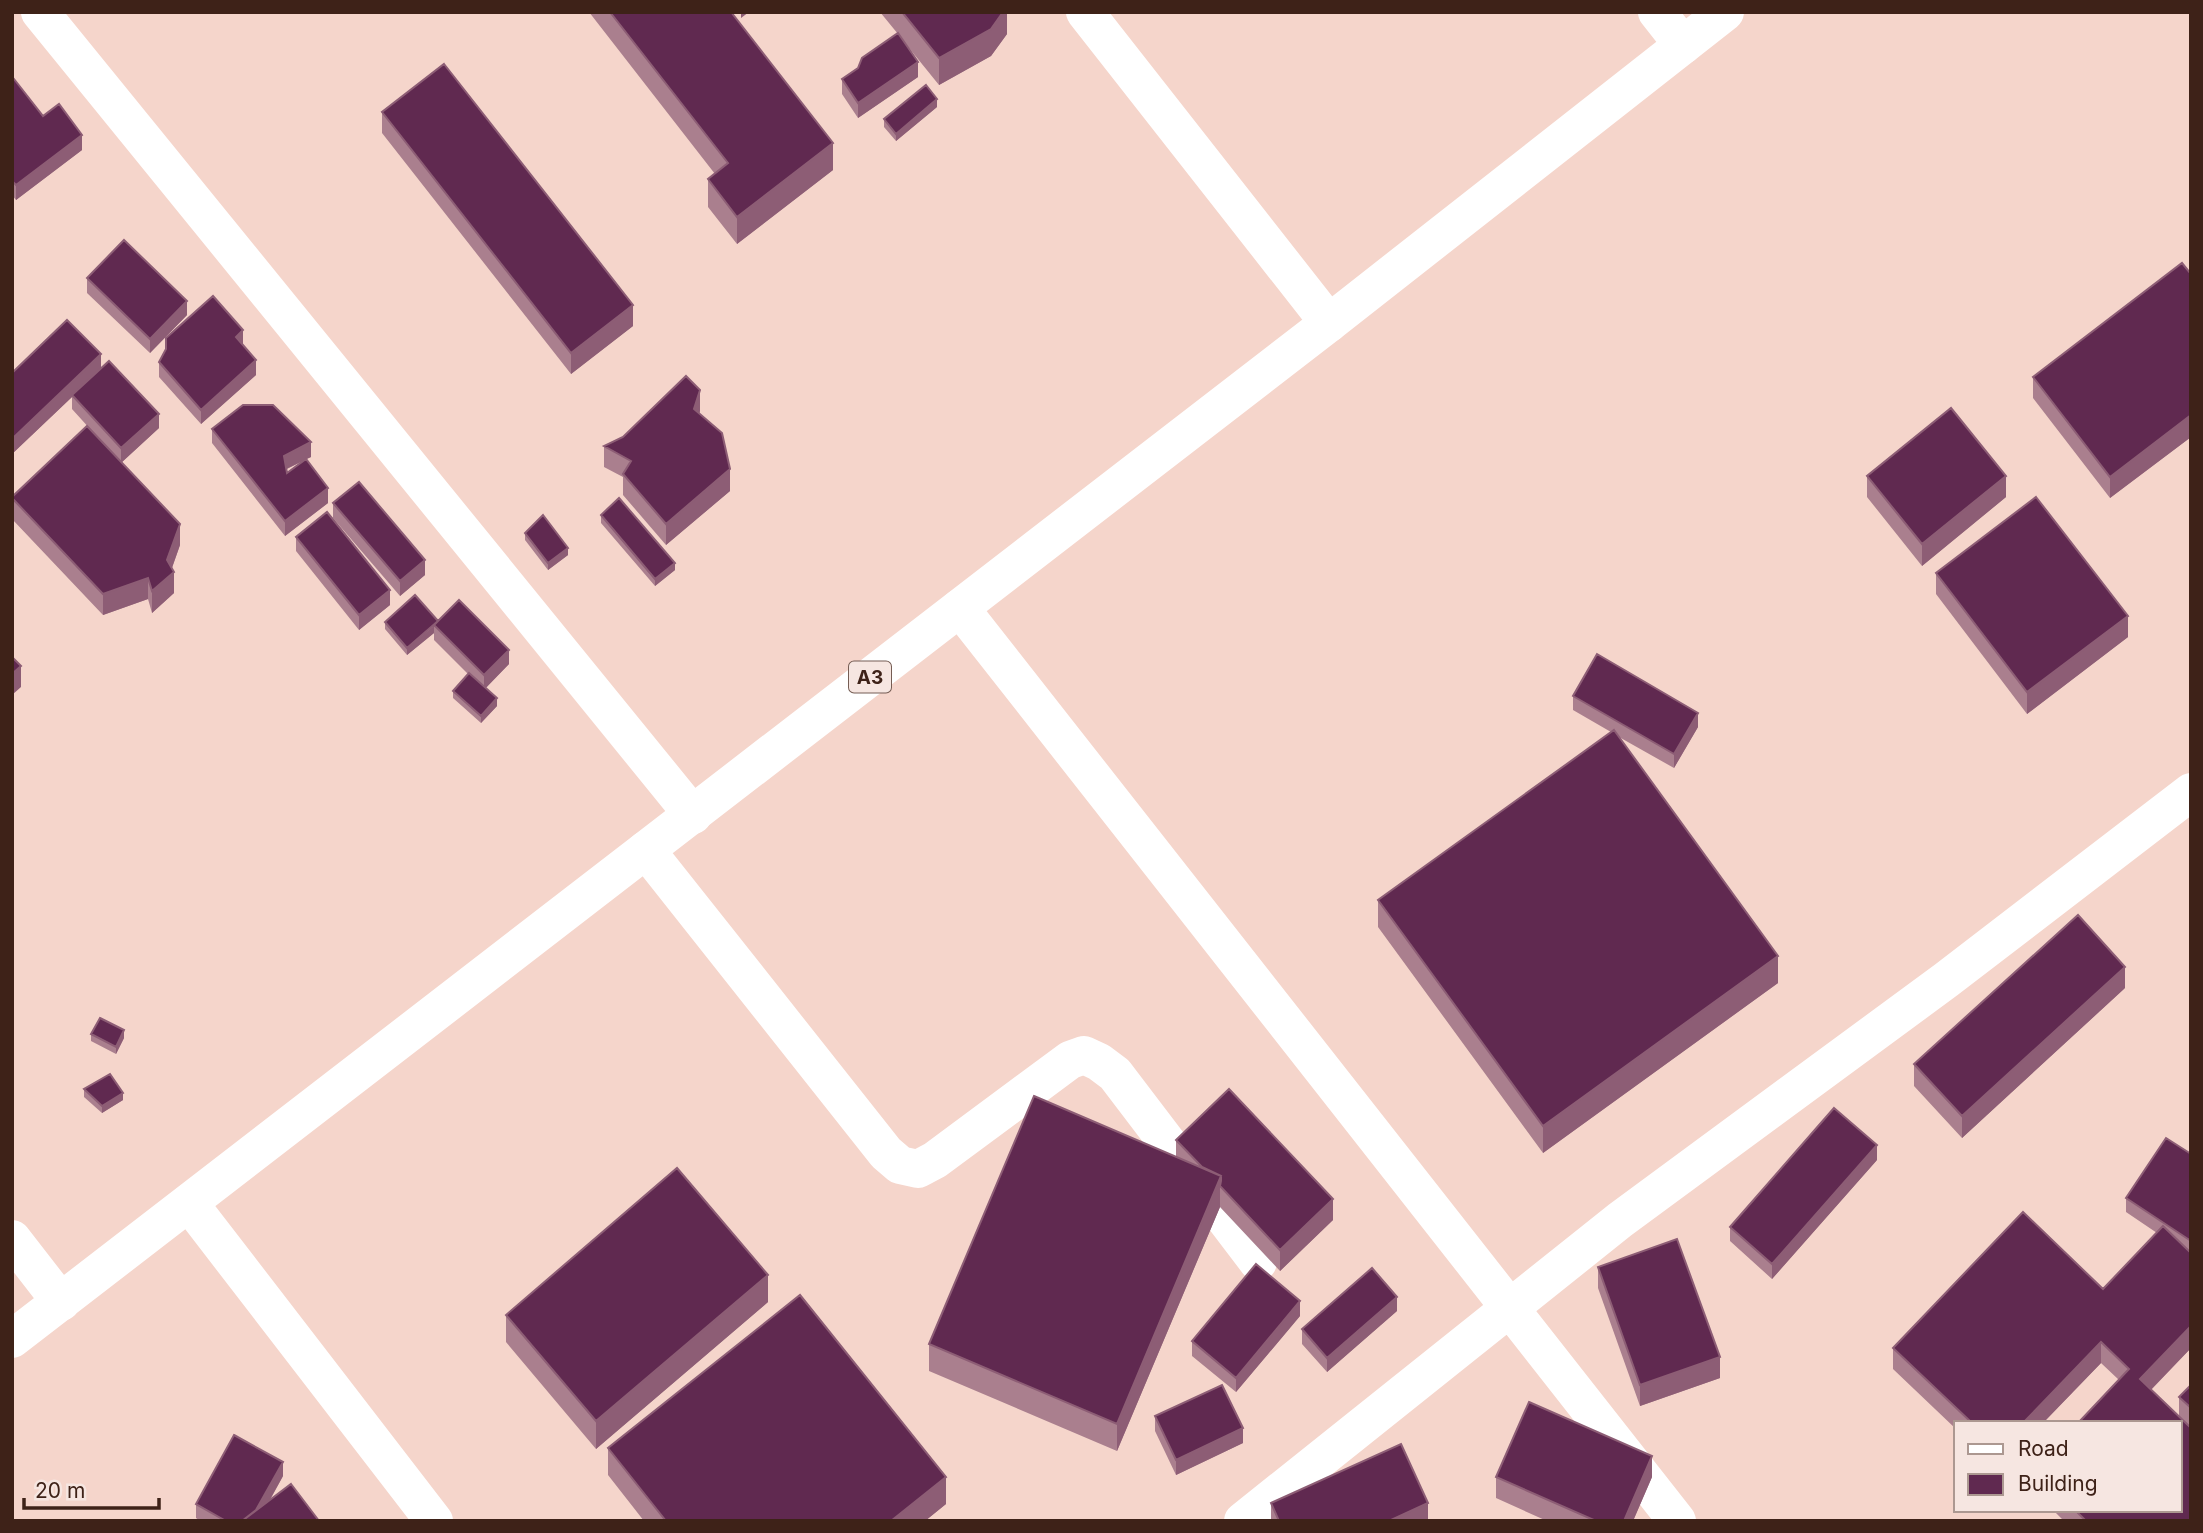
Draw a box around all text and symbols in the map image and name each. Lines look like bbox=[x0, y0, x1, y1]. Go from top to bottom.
road number: A3 bbox=[849, 662, 891, 692]
legend bbox=[1954, 1421, 2182, 1512]
text: Road bbox=[2018, 1436, 2069, 1461]
scale bar bbox=[24, 1466, 159, 1510]
text: Building bbox=[2018, 1471, 2098, 1496]
text: 20 m bbox=[35, 1478, 85, 1503]

